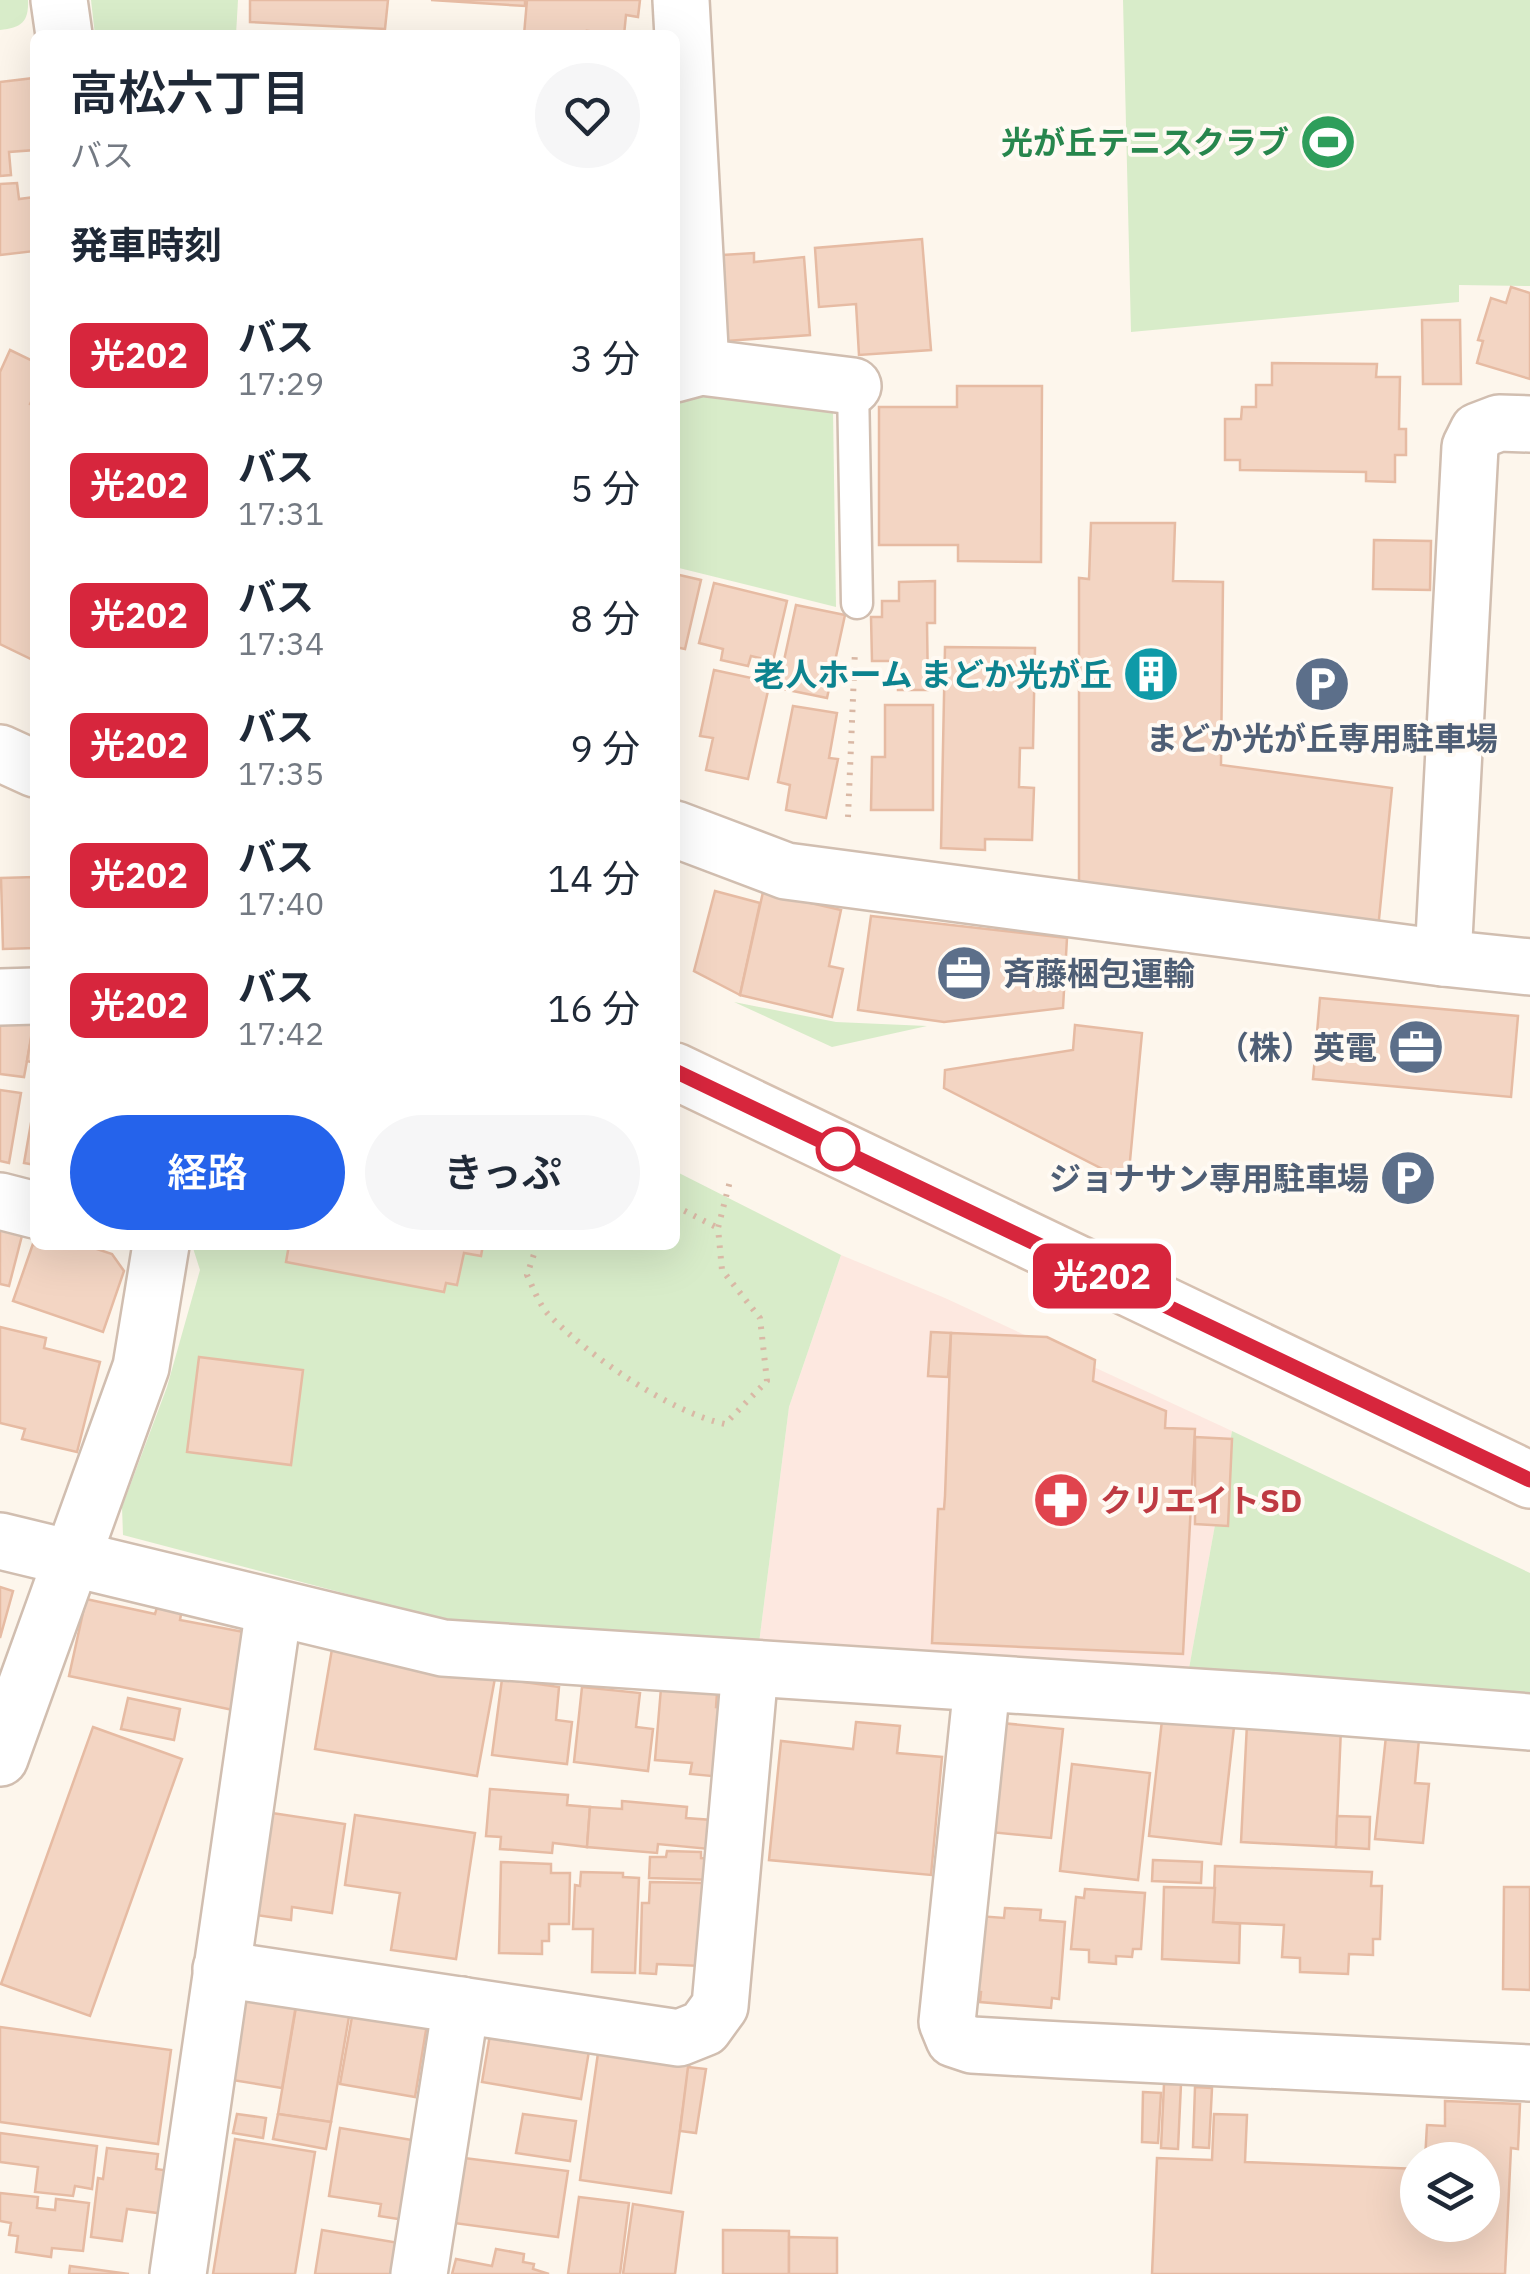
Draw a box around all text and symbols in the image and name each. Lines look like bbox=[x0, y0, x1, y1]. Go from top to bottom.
text: 高松六丁目 bbox=[70, 61, 310, 123]
button: heart bbox=[535, 63, 640, 168]
sports icon: 光が丘テニスクラブ bbox=[1298, 112, 1358, 172]
place label: 光が丘テニスクラブ bbox=[1001, 121, 1289, 163]
text: バス bbox=[70, 134, 134, 176]
text: 発車時刻 bbox=[70, 220, 222, 269]
text: バス bbox=[238, 312, 314, 361]
text: 光202 bbox=[90, 332, 188, 378]
text: 3 分 bbox=[570, 333, 640, 382]
text: 17:29 bbox=[238, 362, 324, 404]
text: バス bbox=[238, 442, 314, 491]
text: 光202 bbox=[90, 462, 188, 508]
text: 5 分 bbox=[570, 463, 640, 512]
text: 17:31 bbox=[238, 492, 324, 534]
text: バス bbox=[238, 572, 314, 621]
text: 光202 bbox=[90, 592, 188, 638]
text: 8 分 bbox=[570, 593, 640, 642]
text: 17:34 bbox=[238, 622, 324, 664]
building icon: 老人ホーム まどか光が丘 bbox=[1121, 644, 1181, 704]
place label: 老人ホーム まどか光が丘 bbox=[753, 653, 1112, 695]
parking icon: まどか光が丘専用駐車場 bbox=[1292, 654, 1352, 714]
text: バス bbox=[238, 702, 314, 751]
place label: まどか光が丘専用駐車場 bbox=[1146, 717, 1498, 759]
text: 光202 bbox=[90, 722, 188, 768]
text: 9 分 bbox=[570, 723, 640, 772]
text: 17:35 bbox=[238, 752, 324, 794]
text: バス bbox=[238, 832, 314, 881]
text: 光202 bbox=[90, 852, 188, 898]
text: 14 分 bbox=[547, 853, 640, 902]
text: 17:40 bbox=[238, 882, 324, 924]
office icon: 斉藤梱包運輸 bbox=[934, 943, 994, 1003]
place label: 斉藤梱包運輸 bbox=[1003, 952, 1195, 994]
text: バス bbox=[238, 962, 314, 1011]
text: 光202 bbox=[90, 982, 188, 1028]
text: 16 分 bbox=[547, 983, 640, 1032]
text: 17:42 bbox=[238, 1012, 324, 1054]
office icon: （株）英電 bbox=[1386, 1017, 1446, 1077]
place label: （株）英電 bbox=[1217, 1026, 1377, 1068]
button: 経路 bbox=[70, 1115, 345, 1230]
button: きっぷ bbox=[365, 1115, 640, 1230]
unlabelled marker bbox=[817, 1128, 859, 1170]
parking icon: ジョナサン専用駐車場 bbox=[1378, 1148, 1438, 1208]
place label: ジョナサン専用駐車場 bbox=[1049, 1157, 1369, 1199]
line badge: 光202 bbox=[1032, 1244, 1172, 1308]
text: 光202 bbox=[1053, 1253, 1151, 1299]
pharmacy icon: クリエイトSD bbox=[1031, 1470, 1091, 1530]
place label: クリエイトSD bbox=[1100, 1479, 1302, 1521]
map controls bbox=[1400, 2142, 1500, 2242]
button: layers bbox=[1400, 2142, 1500, 2242]

